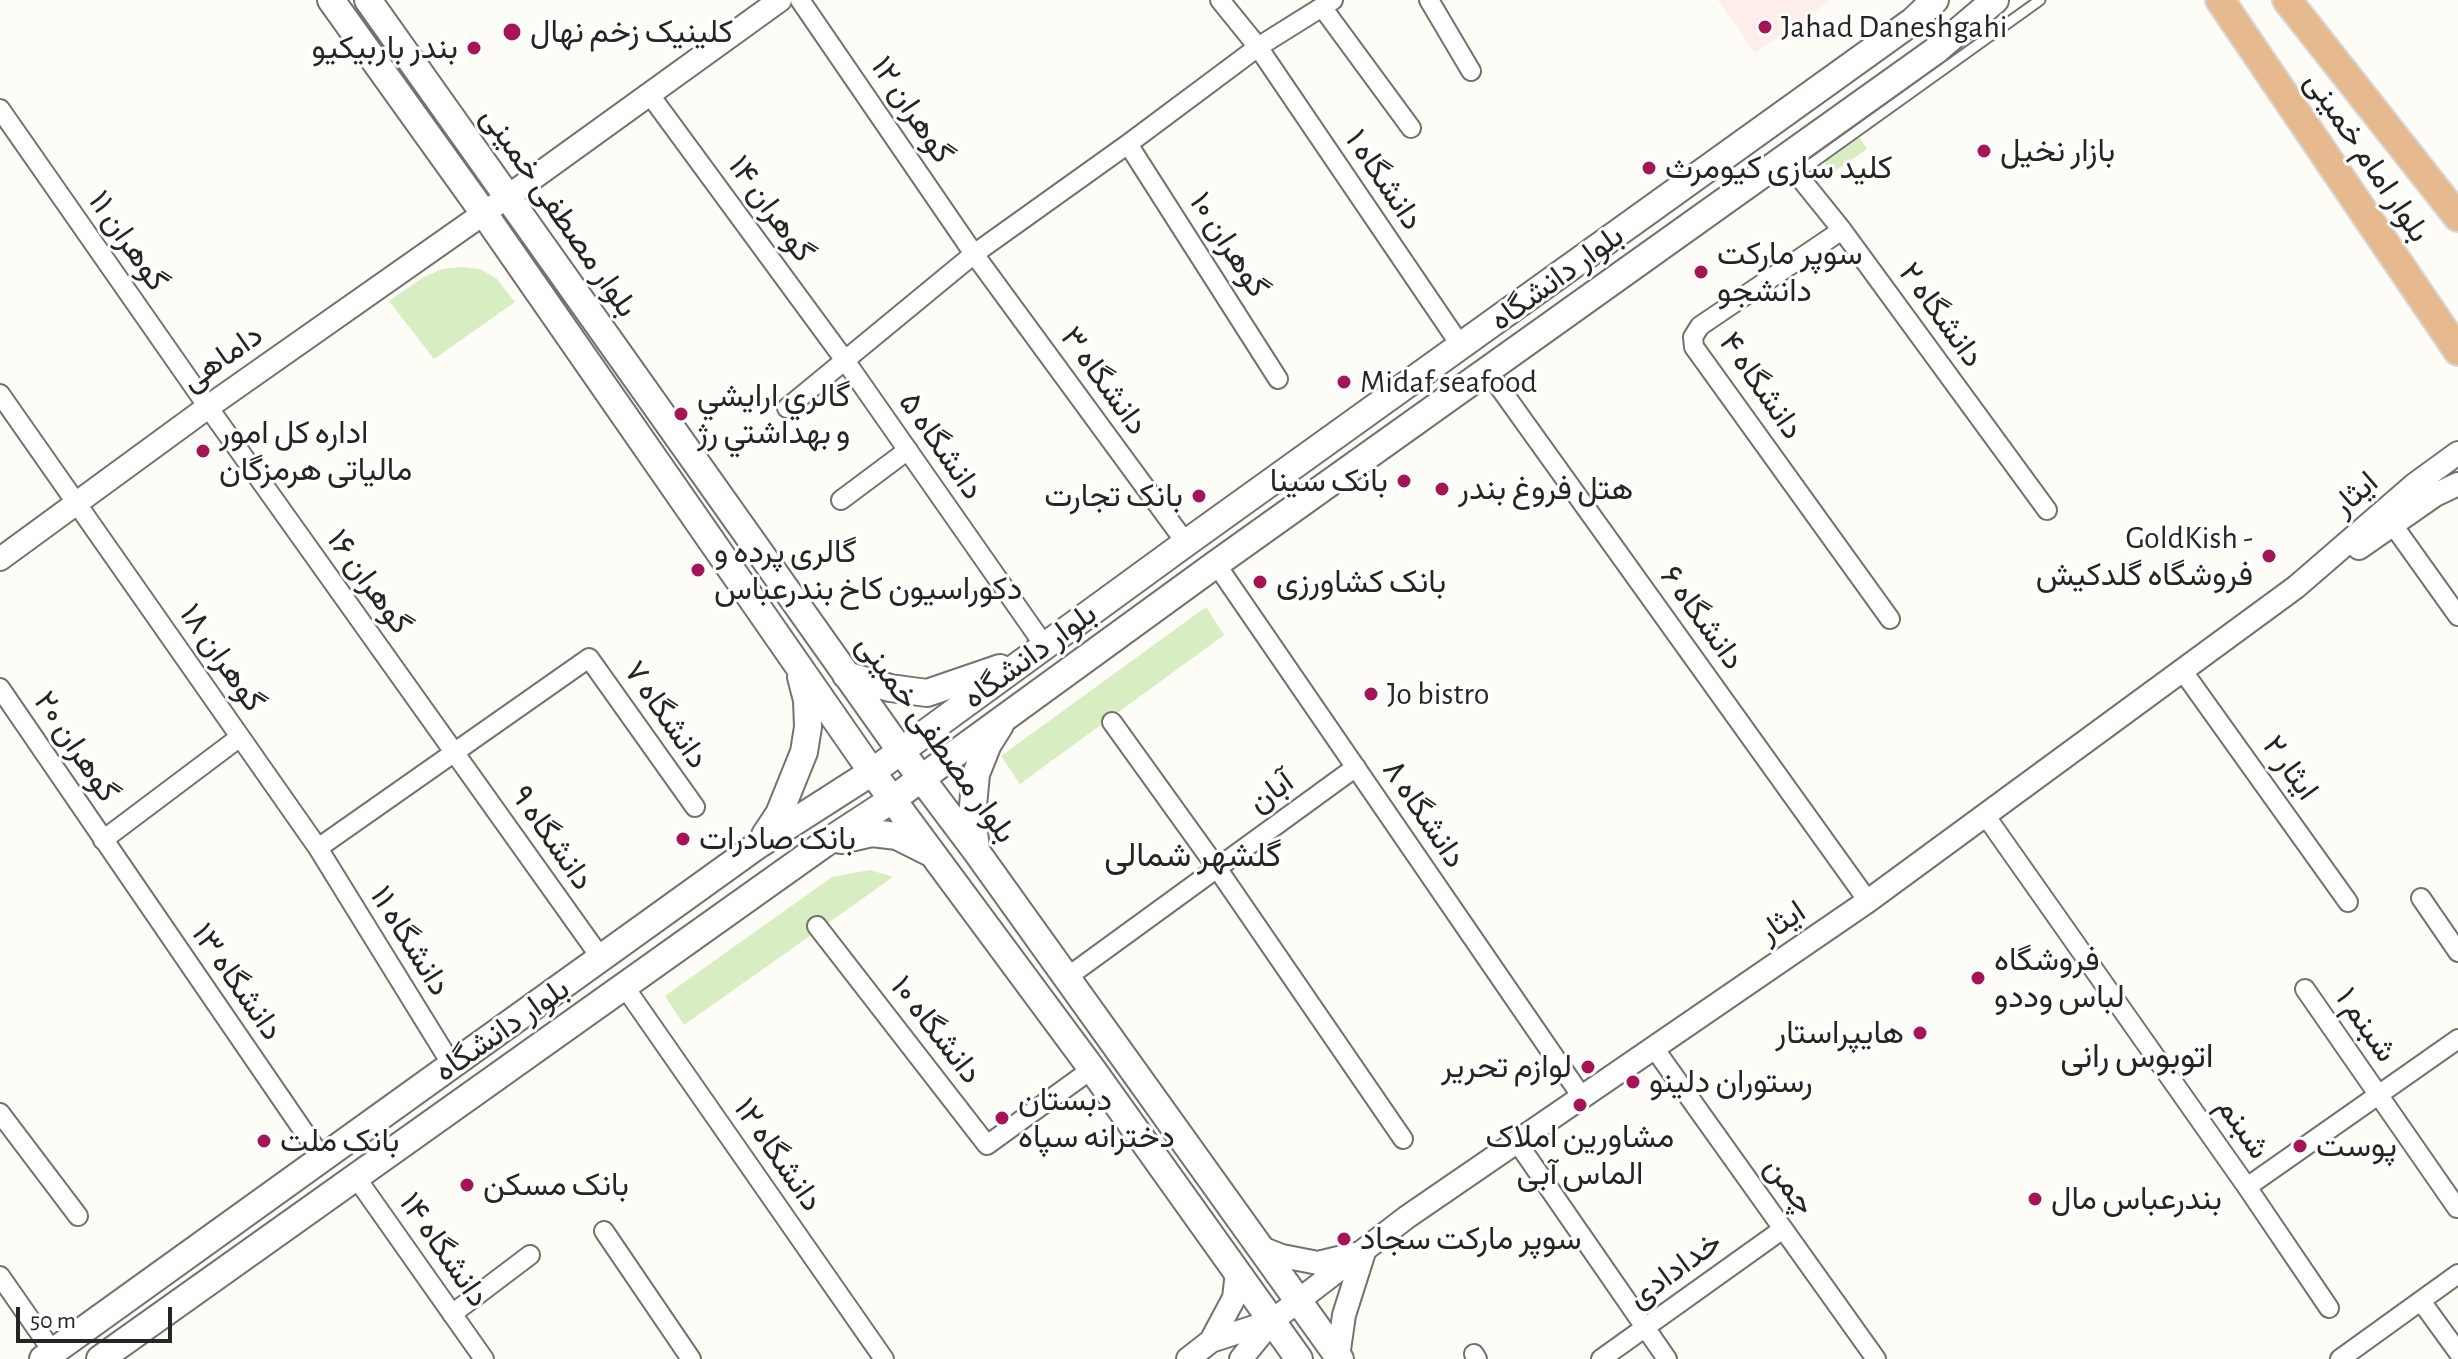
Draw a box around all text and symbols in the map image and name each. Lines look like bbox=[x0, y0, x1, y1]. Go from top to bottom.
place label: Jahad Daneshgahi bbox=[1781, 8, 2008, 46]
place label: کلینیک زخم نهال bbox=[530, 13, 733, 51]
marker: Jahad Daneshgahi bbox=[1756, 18, 1774, 36]
marker: کلینیک زخم نهال bbox=[501, 21, 523, 43]
place label: بندر باربیکیو bbox=[312, 29, 458, 67]
marker: بندر باربیکیو bbox=[465, 39, 483, 57]
street label: گوهران ۱۲ bbox=[862, 49, 962, 171]
street label: بلوار امام خمینی bbox=[2296, 64, 2438, 250]
street label: بلوار مصطفی خمینی bbox=[472, 99, 646, 325]
street label: دانشگاه ۱ bbox=[1336, 122, 1432, 238]
place label: بازار نخیل bbox=[2000, 132, 2115, 170]
marker: بازار نخیل bbox=[1975, 142, 1993, 160]
street label: گوهران ۱۴ bbox=[719, 148, 823, 270]
place label: کلید سازی کیومرث bbox=[1665, 149, 1892, 187]
marker: کلید سازی کیومرث bbox=[1640, 159, 1658, 177]
street label: گوهران ۱۱ bbox=[80, 183, 176, 299]
street label: گوهران ۱۰ bbox=[1181, 185, 1277, 305]
street label: بلوار دانشگاه bbox=[1483, 217, 1631, 339]
place label: سوپر مارکت دانشجو bbox=[1717, 235, 1863, 310]
street label: دانشگاه ۲ bbox=[1890, 255, 1992, 375]
marker: سوپر مارکت دانشجو bbox=[1692, 263, 1710, 281]
street label: داماهی bbox=[174, 316, 270, 400]
street label: دانشگاه ۳ bbox=[1052, 319, 1156, 443]
street label: دانشگاه ۴ bbox=[1710, 325, 1812, 447]
place label: Midaf seafood bbox=[1360, 363, 1537, 401]
marker: Midaf seafood bbox=[1335, 373, 1353, 391]
place label: گالري ارايشي و بهداشتي رژ bbox=[697, 377, 850, 452]
street label: دانشگاه ۵ bbox=[890, 385, 992, 507]
marker: گالري ارايشي و بهداشتي رژ bbox=[672, 405, 690, 423]
place label: اداره کل امور مالیاتی هرمزگان bbox=[219, 414, 412, 489]
marker: اداره کل امور مالیاتی هرمزگان bbox=[194, 442, 212, 460]
place label: بانک سینا bbox=[1270, 462, 1388, 500]
street label: ایثار bbox=[2324, 463, 2386, 525]
place label: هتل فروغ بندر bbox=[1458, 470, 1633, 508]
marker: بانک سینا bbox=[1395, 472, 1413, 490]
place label: بانک تجارت bbox=[1044, 477, 1183, 515]
marker: هتل فروغ بندر bbox=[1433, 480, 1451, 498]
marker: بانک تجارت bbox=[1190, 487, 1208, 505]
place label: GoldKish - فروشگاه گلدکیش bbox=[2036, 519, 2253, 594]
street label: گوهران ۱۶ bbox=[318, 522, 420, 642]
place label: گالری پرده و دکوراسیون کاخ بندرعباس bbox=[714, 533, 1022, 608]
marker: GoldKish - فروشگاه گلدکیش bbox=[2260, 547, 2278, 565]
street label: دانشگاه ۶ bbox=[1651, 558, 1753, 678]
marker: گالری پرده و دکوراسیون کاخ بندرعباس bbox=[689, 561, 707, 579]
place label: بانک کشاورزی bbox=[1276, 563, 1446, 601]
marker: بانک کشاورزی bbox=[1251, 573, 1269, 591]
street label: بلوار دانشگاه bbox=[956, 595, 1104, 717]
street label: گوهران ۱۸ bbox=[171, 596, 273, 720]
street label: بلوار مصطفی خمینی bbox=[847, 627, 1025, 851]
street label: دانشگاه ۷ bbox=[615, 654, 717, 776]
place label: Jo bistro bbox=[1387, 675, 1490, 713]
street label: گوهران ۲۰ bbox=[25, 684, 127, 810]
marker: Jo bistro bbox=[1362, 685, 1380, 703]
street label: ایثار ۲ bbox=[2254, 728, 2326, 808]
street label: دانشگاه ۸ bbox=[1374, 752, 1474, 876]
street label: آبان bbox=[1241, 763, 1301, 821]
street label: دانشگاه ۹ bbox=[502, 778, 602, 898]
place label: بانک صادرات bbox=[699, 820, 856, 858]
marker: بانک صادرات bbox=[674, 830, 692, 848]
district label: گلشهر شمالی bbox=[1104, 836, 1282, 876]
street label: دانشگاه ۱۱ bbox=[361, 879, 459, 1003]
street label: ایثار bbox=[1751, 892, 1813, 952]
street label: دانشگاه ۱۳ bbox=[183, 916, 291, 1048]
place label: فروشگاه لباس وددو bbox=[1994, 941, 2125, 1016]
street label: دانشگاه ۱۰ bbox=[882, 968, 990, 1092]
marker: فروشگاه لباس وددو bbox=[1969, 969, 1987, 987]
street label: بلوار دانشگاه bbox=[427, 970, 577, 1090]
street label: شبنم ۱ bbox=[2327, 980, 2405, 1070]
place label: هایپراستار bbox=[1775, 1014, 1904, 1052]
marker: هایپراستار bbox=[1911, 1024, 1929, 1042]
district label: اتوبوس رانی bbox=[2060, 1037, 2214, 1077]
place label: لوازم تحریر bbox=[1441, 1048, 1572, 1086]
marker: لوازم تحریر bbox=[1579, 1058, 1597, 1076]
place label: رستوران دلینو bbox=[1649, 1063, 1813, 1101]
marker: رستوران دلینو bbox=[1624, 1073, 1642, 1091]
place label: دبستان دخترانه سپاه bbox=[1018, 1081, 1175, 1156]
street label: شبنم bbox=[2208, 1089, 2278, 1167]
street label: دانشگاه ۱۲ bbox=[725, 1091, 831, 1219]
marker: مشاورین املاک الماس آبی bbox=[1571, 1096, 1589, 1114]
marker: دبستان دخترانه سپاه bbox=[993, 1109, 1011, 1127]
place label: مشاورین املاک الماس آبی bbox=[1486, 1118, 1674, 1193]
place label: بانک ملت bbox=[280, 1122, 399, 1160]
place label: پوست bbox=[2316, 1127, 2397, 1165]
marker: بانک ملت bbox=[255, 1132, 273, 1150]
marker: پوست bbox=[2291, 1137, 2309, 1155]
street label: چمن bbox=[1756, 1149, 1824, 1223]
place label: بانک مسکن bbox=[483, 1166, 629, 1204]
marker: بانک مسکن bbox=[458, 1176, 476, 1194]
place label: بندرعباس مال bbox=[2051, 1180, 2222, 1218]
street label: دانشگاه ۱۴ bbox=[391, 1185, 497, 1315]
marker: بندرعباس مال bbox=[2026, 1190, 2044, 1208]
place label: سوپر مارکت سجاد bbox=[1360, 1220, 1582, 1258]
street label: خدادادی bbox=[1621, 1223, 1729, 1317]
marker: سوپر مارکت سجاد bbox=[1335, 1230, 1353, 1248]
scale bar bbox=[20, 1291, 176, 1341]
text: 50 m bbox=[30, 1309, 76, 1333]

